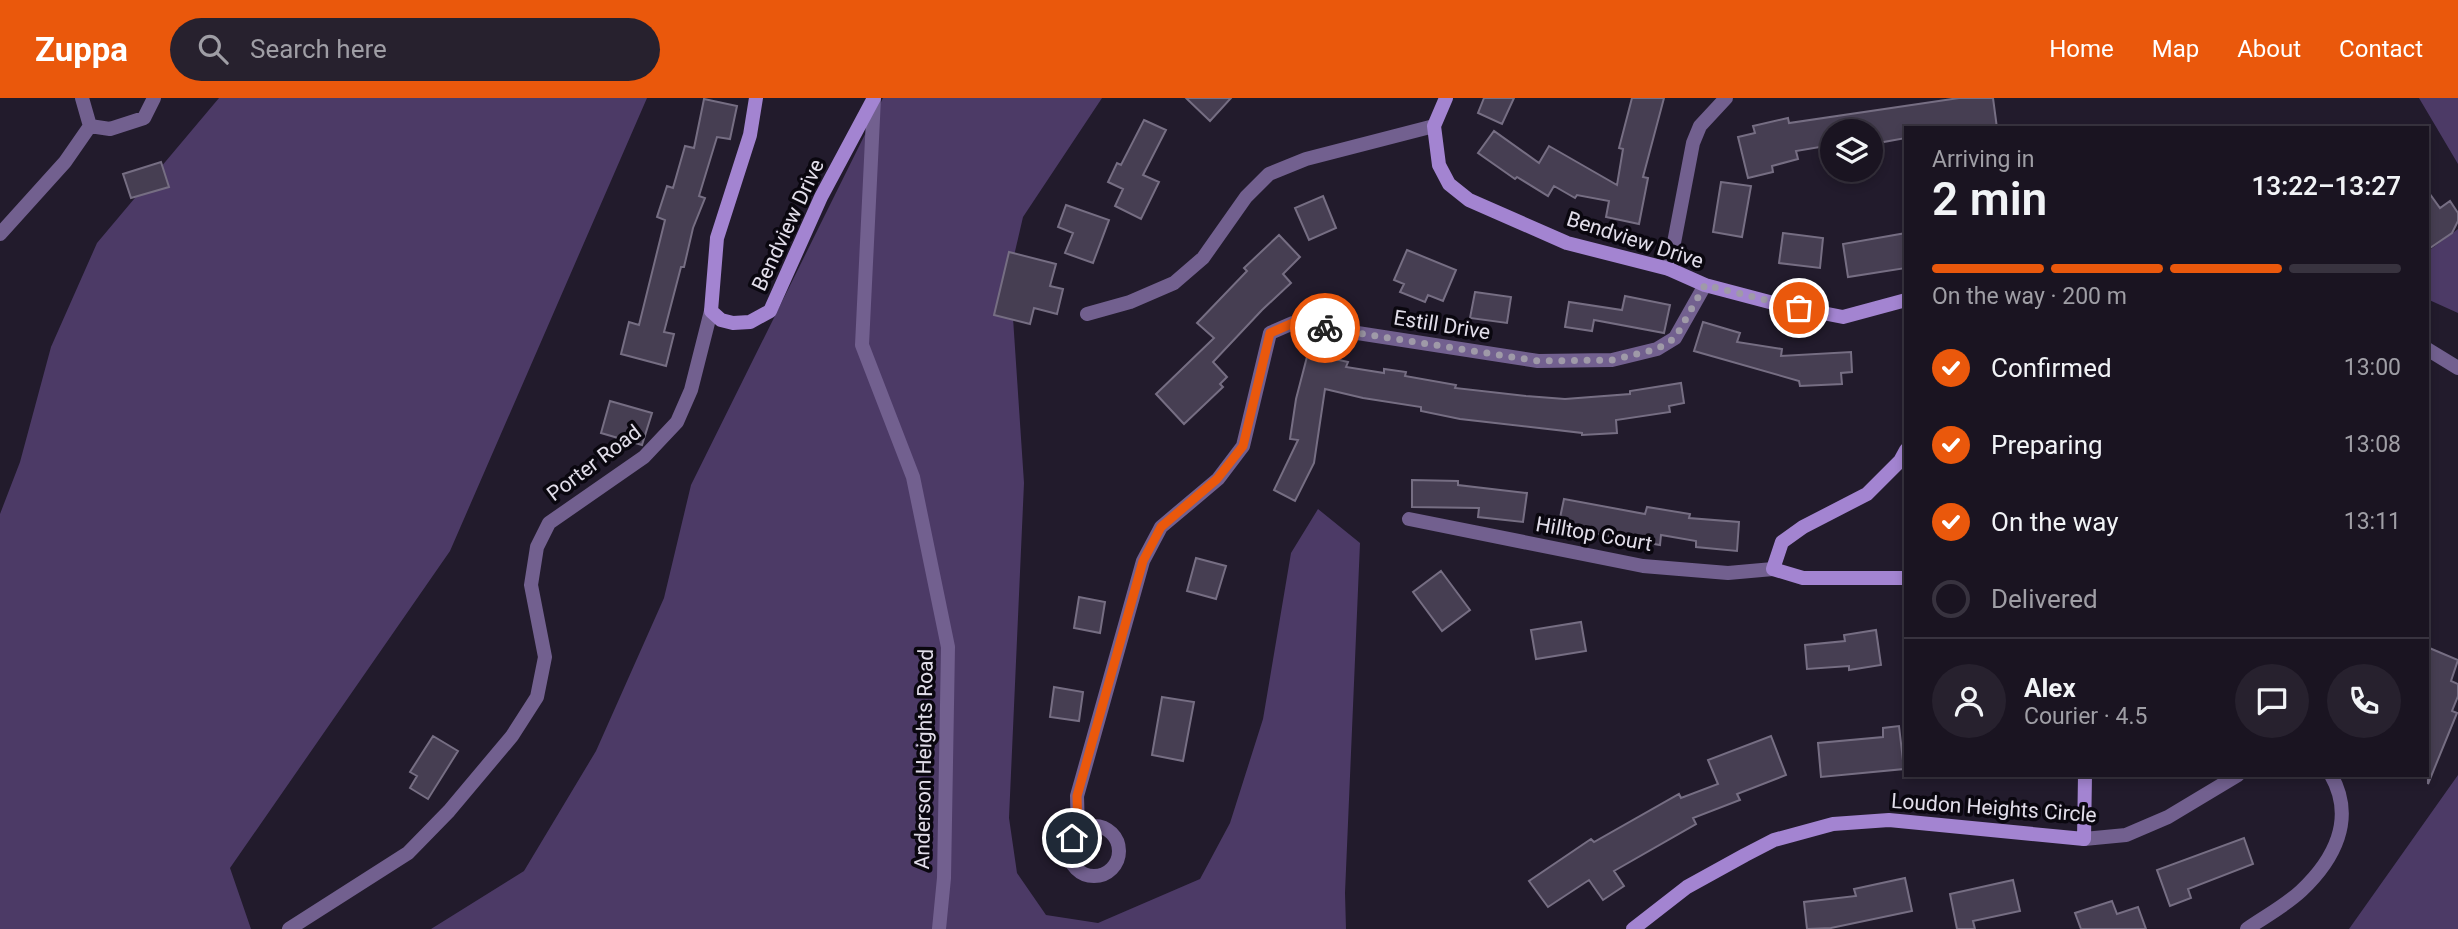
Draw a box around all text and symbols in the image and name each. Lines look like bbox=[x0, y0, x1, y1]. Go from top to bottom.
search box bbox=[170, 18, 660, 81]
text: Zuppa bbox=[35, 30, 128, 69]
icon: search bbox=[194, 30, 232, 68]
text: Search here bbox=[250, 34, 387, 64]
text: Home bbox=[2049, 35, 2114, 63]
text: Map bbox=[2152, 35, 2199, 63]
text: About bbox=[2237, 35, 2301, 63]
text: Contact bbox=[2339, 35, 2423, 63]
map controls bbox=[1820, 119, 1883, 182]
button: layers bbox=[1820, 119, 1883, 182]
text: Arriving in bbox=[1932, 146, 2035, 173]
street label: Bendview Drive bbox=[747, 155, 829, 295]
text: 13:22–13:27 bbox=[2251, 171, 2401, 201]
text: 2 min bbox=[1932, 172, 2047, 226]
street label: Bendview Drive bbox=[1564, 207, 1706, 273]
pin bbox=[1769, 278, 1829, 338]
text: On the way · 200 m bbox=[1932, 283, 2127, 310]
icon: bag bbox=[1780, 289, 1818, 327]
courier bbox=[1290, 293, 1360, 363]
street label: Estill Drive bbox=[1392, 306, 1492, 344]
icon: bike bbox=[1306, 309, 1344, 347]
icon: check bbox=[1932, 349, 1970, 387]
text: Confirmed bbox=[1991, 353, 2112, 383]
text: 13:00 bbox=[2344, 354, 2401, 381]
street label: Porter Road bbox=[542, 420, 646, 506]
icon: check bbox=[1932, 426, 1970, 464]
text: Preparing bbox=[1991, 430, 2103, 460]
text: 13:08 bbox=[2344, 431, 2401, 458]
icon: check bbox=[1932, 503, 1970, 541]
text: On the way bbox=[1991, 507, 2119, 537]
text: 13:11 bbox=[2344, 508, 2401, 535]
street label: Hilltop Court bbox=[1534, 512, 1654, 556]
text: Delivered bbox=[1991, 584, 2098, 614]
street label: Anderson Heights Road bbox=[910, 648, 938, 870]
button: person bbox=[1932, 664, 2006, 738]
button: chat bbox=[2235, 664, 2309, 738]
button: phone bbox=[2327, 664, 2401, 738]
text: Alex bbox=[2024, 673, 2076, 703]
text: Courier · 4.5 bbox=[2024, 703, 2147, 730]
street label: Loudon Heights Circle bbox=[1890, 789, 2098, 827]
pin bbox=[1042, 808, 1102, 868]
icon: home bbox=[1053, 819, 1091, 857]

